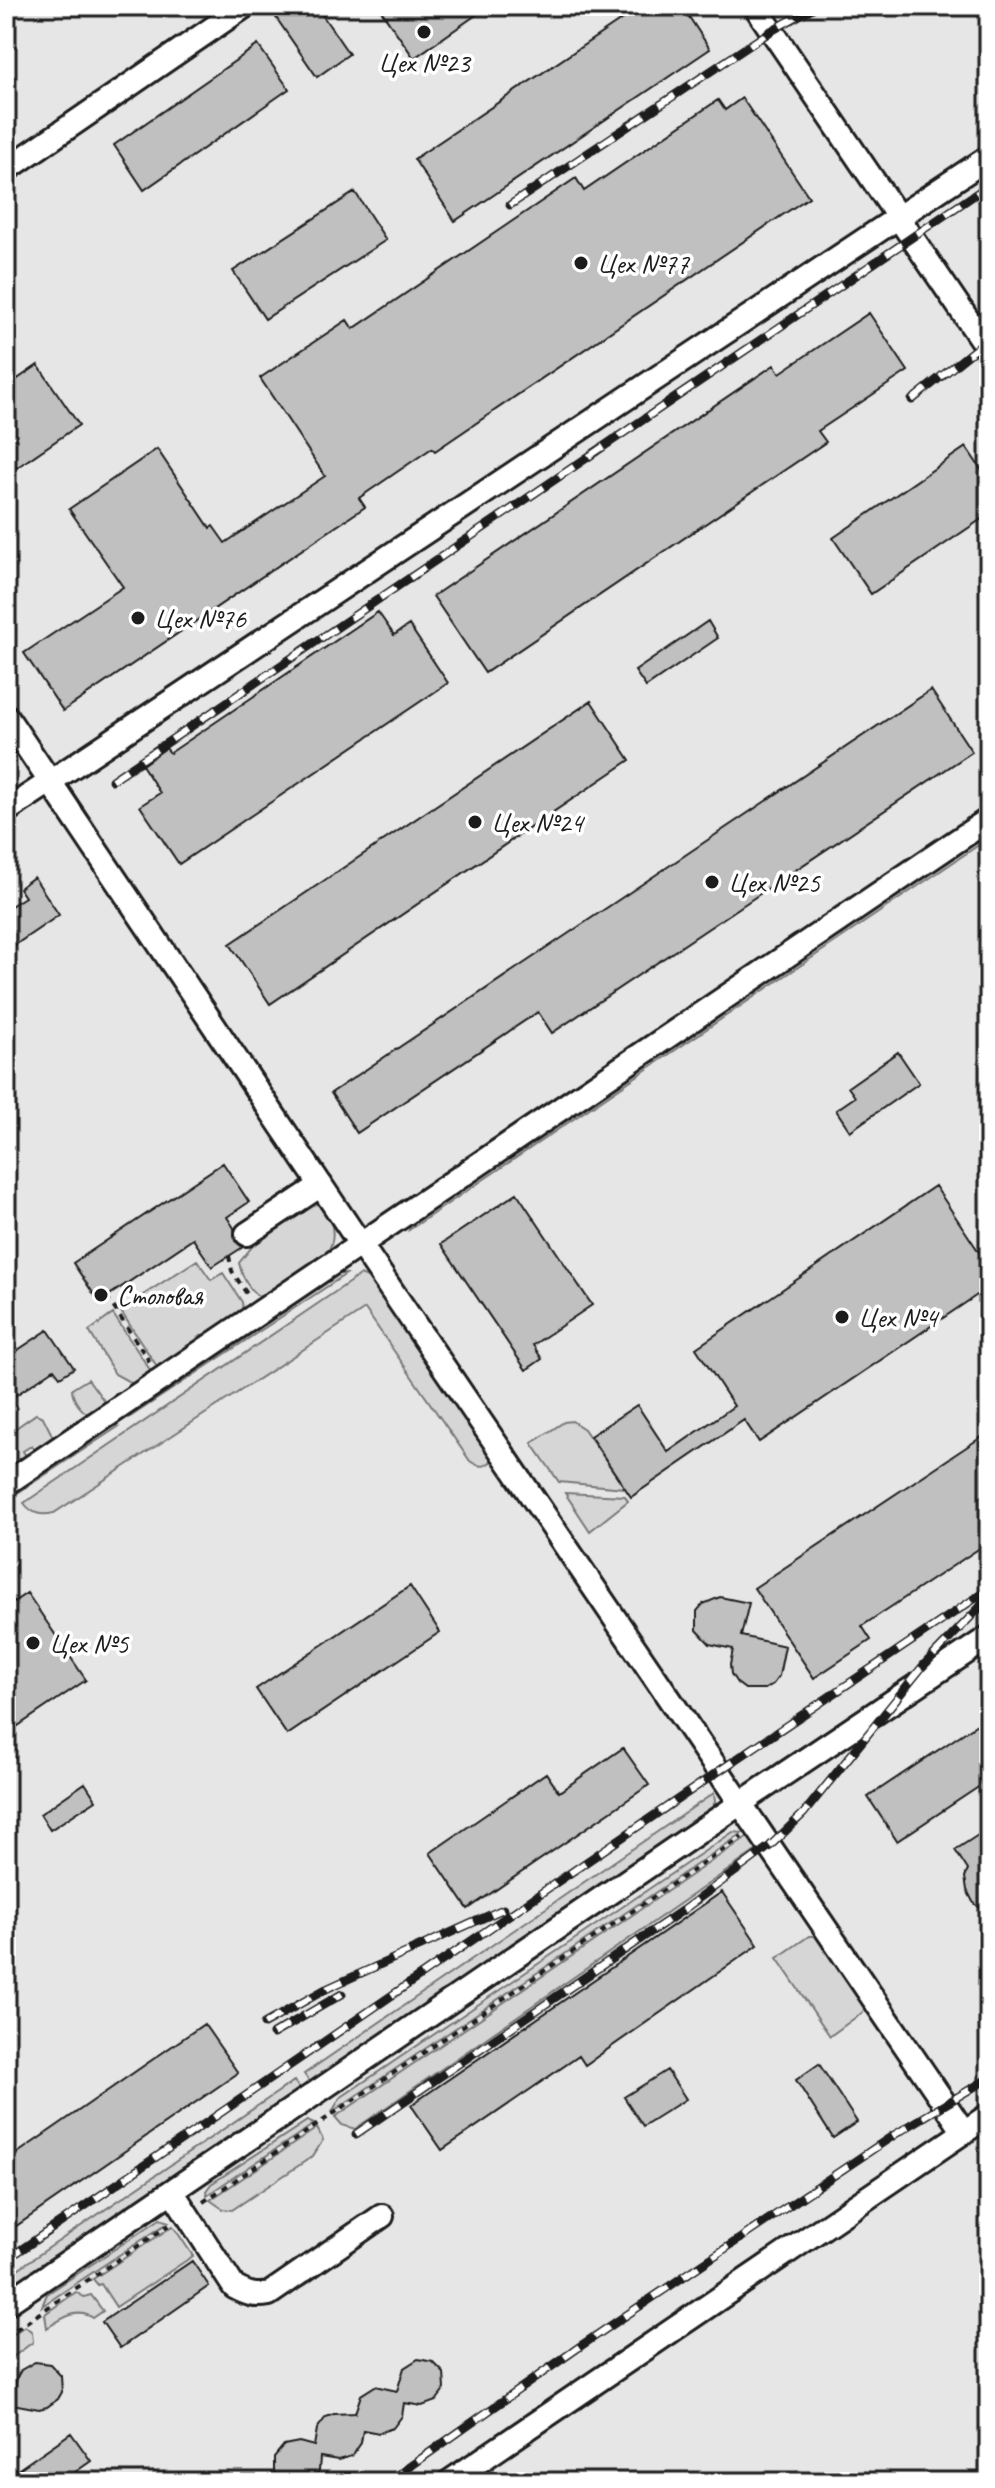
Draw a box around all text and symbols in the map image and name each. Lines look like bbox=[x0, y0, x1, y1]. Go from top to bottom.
marker: Цех №23 bbox=[415, 23, 433, 41]
place label: Цех №23 bbox=[378, 45, 472, 80]
place label: Цех №77 bbox=[597, 246, 690, 281]
marker: Цех №77 bbox=[572, 254, 590, 272]
place label: Цех №76 bbox=[154, 601, 247, 636]
marker: Цех №76 bbox=[129, 609, 147, 627]
place label: Цех №24 bbox=[491, 805, 585, 840]
marker: Цех №24 bbox=[466, 813, 484, 831]
place label: Цех №25 bbox=[728, 865, 821, 900]
marker: Цех №25 bbox=[703, 873, 721, 891]
place label: Столовая bbox=[117, 1278, 204, 1313]
marker: Столовая bbox=[92, 1286, 110, 1304]
place label: Цех №4 bbox=[858, 1300, 940, 1335]
marker: Цех №4 bbox=[833, 1308, 851, 1326]
place label: Цех №5 bbox=[49, 1626, 130, 1661]
marker: Цех №5 bbox=[24, 1634, 42, 1652]

